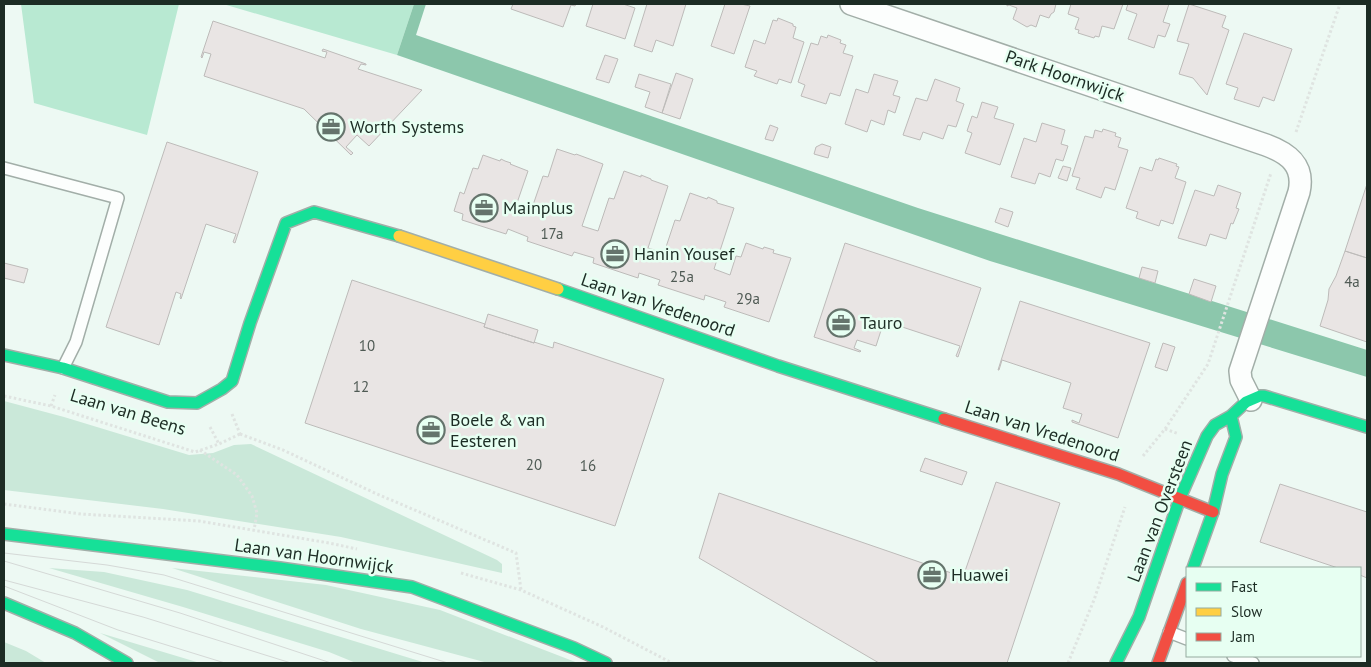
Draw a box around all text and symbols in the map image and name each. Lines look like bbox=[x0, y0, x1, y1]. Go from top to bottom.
street label: Park Hoornwijck bbox=[1003, 44, 1128, 107]
office icon: Worth Systems bbox=[316, 112, 346, 142]
place label: Worth Systems bbox=[350, 115, 464, 138]
office icon: Mainplus bbox=[469, 193, 499, 223]
place label: Mainplus bbox=[503, 196, 573, 219]
house number: 17a bbox=[540, 224, 564, 243]
office icon: Hanin Yousef bbox=[600, 239, 630, 269]
place label: Hanin Yousef bbox=[634, 242, 735, 265]
street label: Laan van Vredenoord bbox=[578, 267, 738, 342]
house number: 25a bbox=[670, 267, 694, 286]
house number: 4a bbox=[1344, 272, 1360, 291]
house number: 29a bbox=[736, 289, 760, 308]
office icon: Tauro bbox=[826, 308, 856, 338]
place label: Tauro bbox=[860, 311, 903, 334]
house number: 10 bbox=[359, 336, 375, 355]
house number: 12 bbox=[353, 377, 369, 396]
street label: Laan van Beens bbox=[68, 383, 189, 440]
street label: Laan van Vredenoord bbox=[962, 395, 1122, 466]
place label: Boele & van Eesteren bbox=[450, 408, 545, 452]
office icon: Boele & van Eesteren bbox=[416, 415, 446, 445]
street label: Laan van Oversteen bbox=[1122, 436, 1197, 585]
house number: 20 bbox=[526, 455, 542, 474]
house number: 16 bbox=[580, 456, 596, 475]
street label: Laan van Hoornwijck bbox=[233, 533, 395, 578]
office icon: Huawei bbox=[917, 560, 947, 590]
place label: Huawei bbox=[951, 563, 1009, 586]
legend bbox=[1186, 567, 1361, 657]
text: Fast bbox=[1231, 577, 1258, 596]
text: Slow bbox=[1231, 602, 1262, 621]
text: Jam bbox=[1230, 627, 1255, 646]

